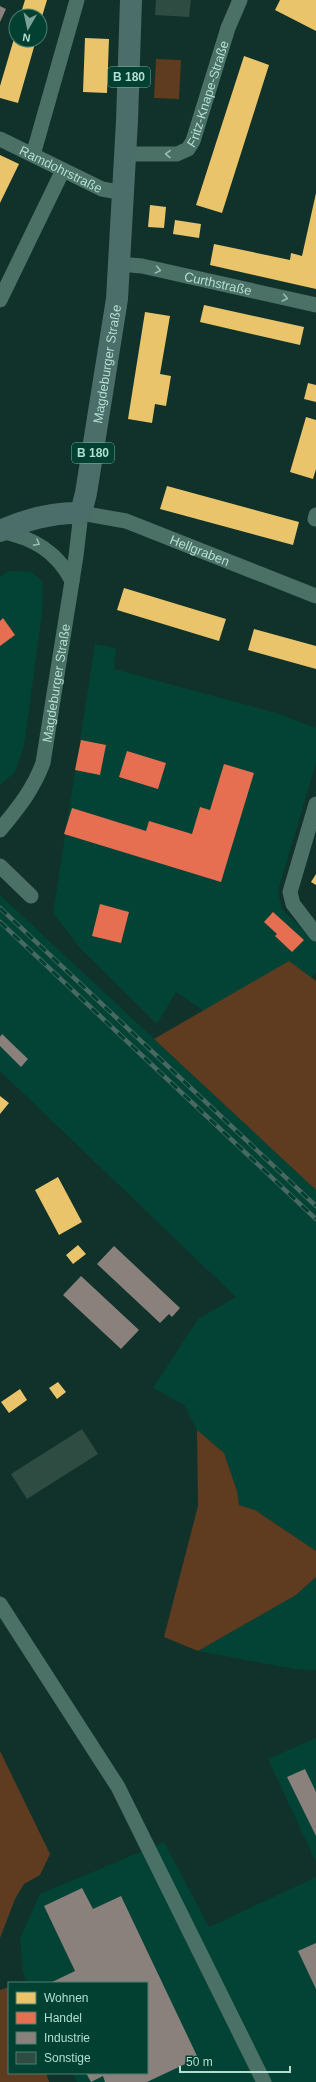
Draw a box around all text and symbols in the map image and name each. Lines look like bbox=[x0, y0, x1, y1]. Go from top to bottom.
north arrow bbox=[8, 8, 48, 48]
text: N bbox=[22, 31, 31, 44]
street label: Fritz-Knape-Straße bbox=[184, 39, 231, 150]
road number: B 180 bbox=[108, 67, 150, 87]
street label: Ramdohrstraße bbox=[17, 142, 105, 196]
one-way arrow bbox=[165, 150, 171, 158]
one-way arrow bbox=[155, 265, 161, 273]
street label: Curthstraße bbox=[183, 268, 253, 298]
one-way arrow bbox=[282, 293, 288, 301]
street label: Magdeburger Straße bbox=[90, 303, 124, 424]
road number: B 180 bbox=[72, 443, 114, 463]
street label: Hellgraben bbox=[168, 532, 232, 569]
one-way arrow bbox=[33, 538, 40, 545]
street label: Magdeburger Straße bbox=[39, 623, 73, 744]
legend bbox=[8, 1982, 148, 2074]
text: Wohnen bbox=[44, 1991, 88, 2005]
text: Handel bbox=[44, 2011, 82, 2025]
text: Industrie bbox=[44, 2031, 90, 2045]
scale bar bbox=[180, 2048, 290, 2074]
text: Sonstige bbox=[44, 2051, 91, 2065]
text: 50 m bbox=[186, 2055, 213, 2069]

